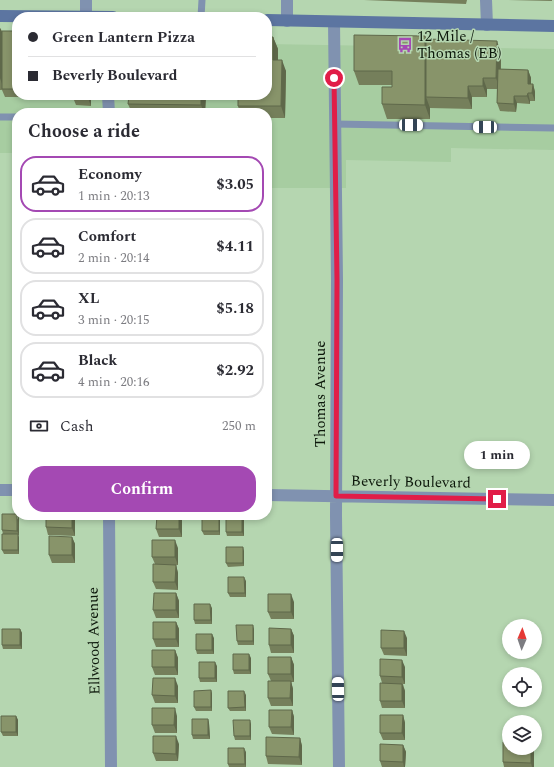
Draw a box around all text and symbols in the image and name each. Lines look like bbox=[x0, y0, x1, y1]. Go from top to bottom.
place label: 12 Mile / Thomas (EB) bbox=[417, 25, 501, 65]
text: Green Lantern Pizza bbox=[52, 26, 195, 49]
bus stop icon: 12 Mile / Thomas (EB) bbox=[396, 36, 414, 54]
text: Beverly Boulevard bbox=[52, 64, 177, 87]
route start bbox=[325, 69, 343, 87]
text: Choose a ride bbox=[28, 118, 140, 145]
car bbox=[399, 119, 423, 131]
car bbox=[473, 121, 497, 133]
text: Economy bbox=[78, 163, 142, 186]
icon: car bbox=[30, 166, 66, 202]
text: $3.05 bbox=[216, 173, 254, 196]
text: 1 min · 20:13 bbox=[78, 186, 150, 206]
text: Comfort bbox=[78, 225, 136, 248]
icon: car bbox=[30, 228, 66, 264]
text: $4.11 bbox=[216, 235, 254, 258]
text: 2 min · 20:14 bbox=[78, 248, 150, 268]
text: XL bbox=[78, 287, 99, 310]
icon: car bbox=[30, 290, 66, 326]
text: $5.18 bbox=[216, 297, 254, 320]
text: 3 min · 20:15 bbox=[78, 310, 150, 330]
street label: Thomas Avenue bbox=[309, 341, 332, 447]
text: Black bbox=[78, 349, 117, 372]
icon: car bbox=[30, 352, 66, 388]
text: $2.92 bbox=[216, 359, 254, 382]
text: 4 min · 20:16 bbox=[78, 372, 150, 392]
icon: cash bbox=[28, 415, 50, 437]
text: Cash bbox=[60, 415, 93, 438]
text: 250 m bbox=[222, 416, 256, 436]
callout: 1 min bbox=[464, 441, 530, 469]
text: 1 min bbox=[480, 445, 514, 465]
button: Confirm bbox=[28, 466, 256, 512]
street label: Beverly Boulevard bbox=[351, 469, 471, 495]
route end bbox=[488, 490, 506, 508]
car bbox=[331, 538, 343, 562]
street label: Ellwood Avenue bbox=[82, 587, 106, 695]
north arrow bbox=[502, 619, 542, 659]
map controls bbox=[502, 619, 542, 755]
button: locate bbox=[502, 667, 542, 707]
car bbox=[332, 677, 344, 701]
button: layers bbox=[502, 715, 542, 755]

